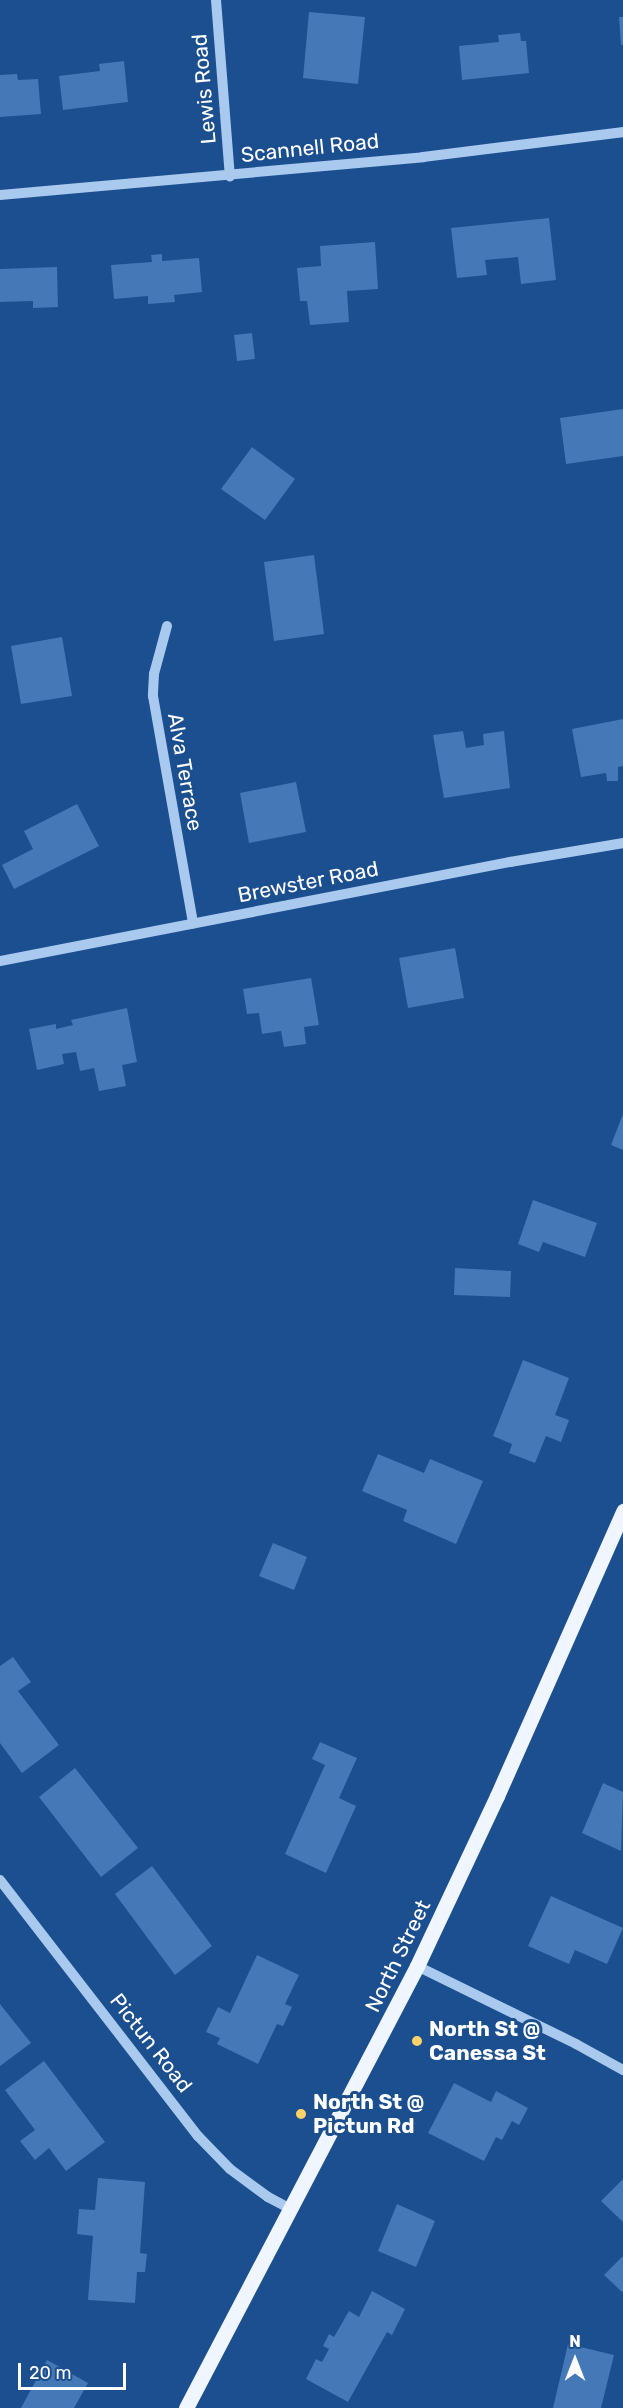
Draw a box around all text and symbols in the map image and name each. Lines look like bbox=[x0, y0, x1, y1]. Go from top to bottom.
street label: Lewis Road bbox=[187, 33, 221, 145]
street label: Scannell Road bbox=[240, 128, 380, 168]
street label: Alva Terrace bbox=[162, 711, 208, 833]
street label: Brewster Road bbox=[235, 856, 381, 908]
street label: North Street bbox=[360, 1896, 436, 2016]
street label: Pictun Road bbox=[105, 1988, 197, 2098]
place label: North St @ Canessa St bbox=[429, 2016, 546, 2066]
marker: North St @ Canessa St bbox=[410, 2034, 424, 2048]
place label: North St @ Pictun Rd bbox=[313, 2089, 424, 2139]
marker: North St @ Pictun Rd bbox=[294, 2107, 308, 2121]
north arrow bbox=[545, 2330, 605, 2390]
text: N bbox=[569, 2332, 581, 2351]
scale bar bbox=[21, 2351, 129, 2389]
text: 20 m bbox=[29, 2362, 71, 2384]

